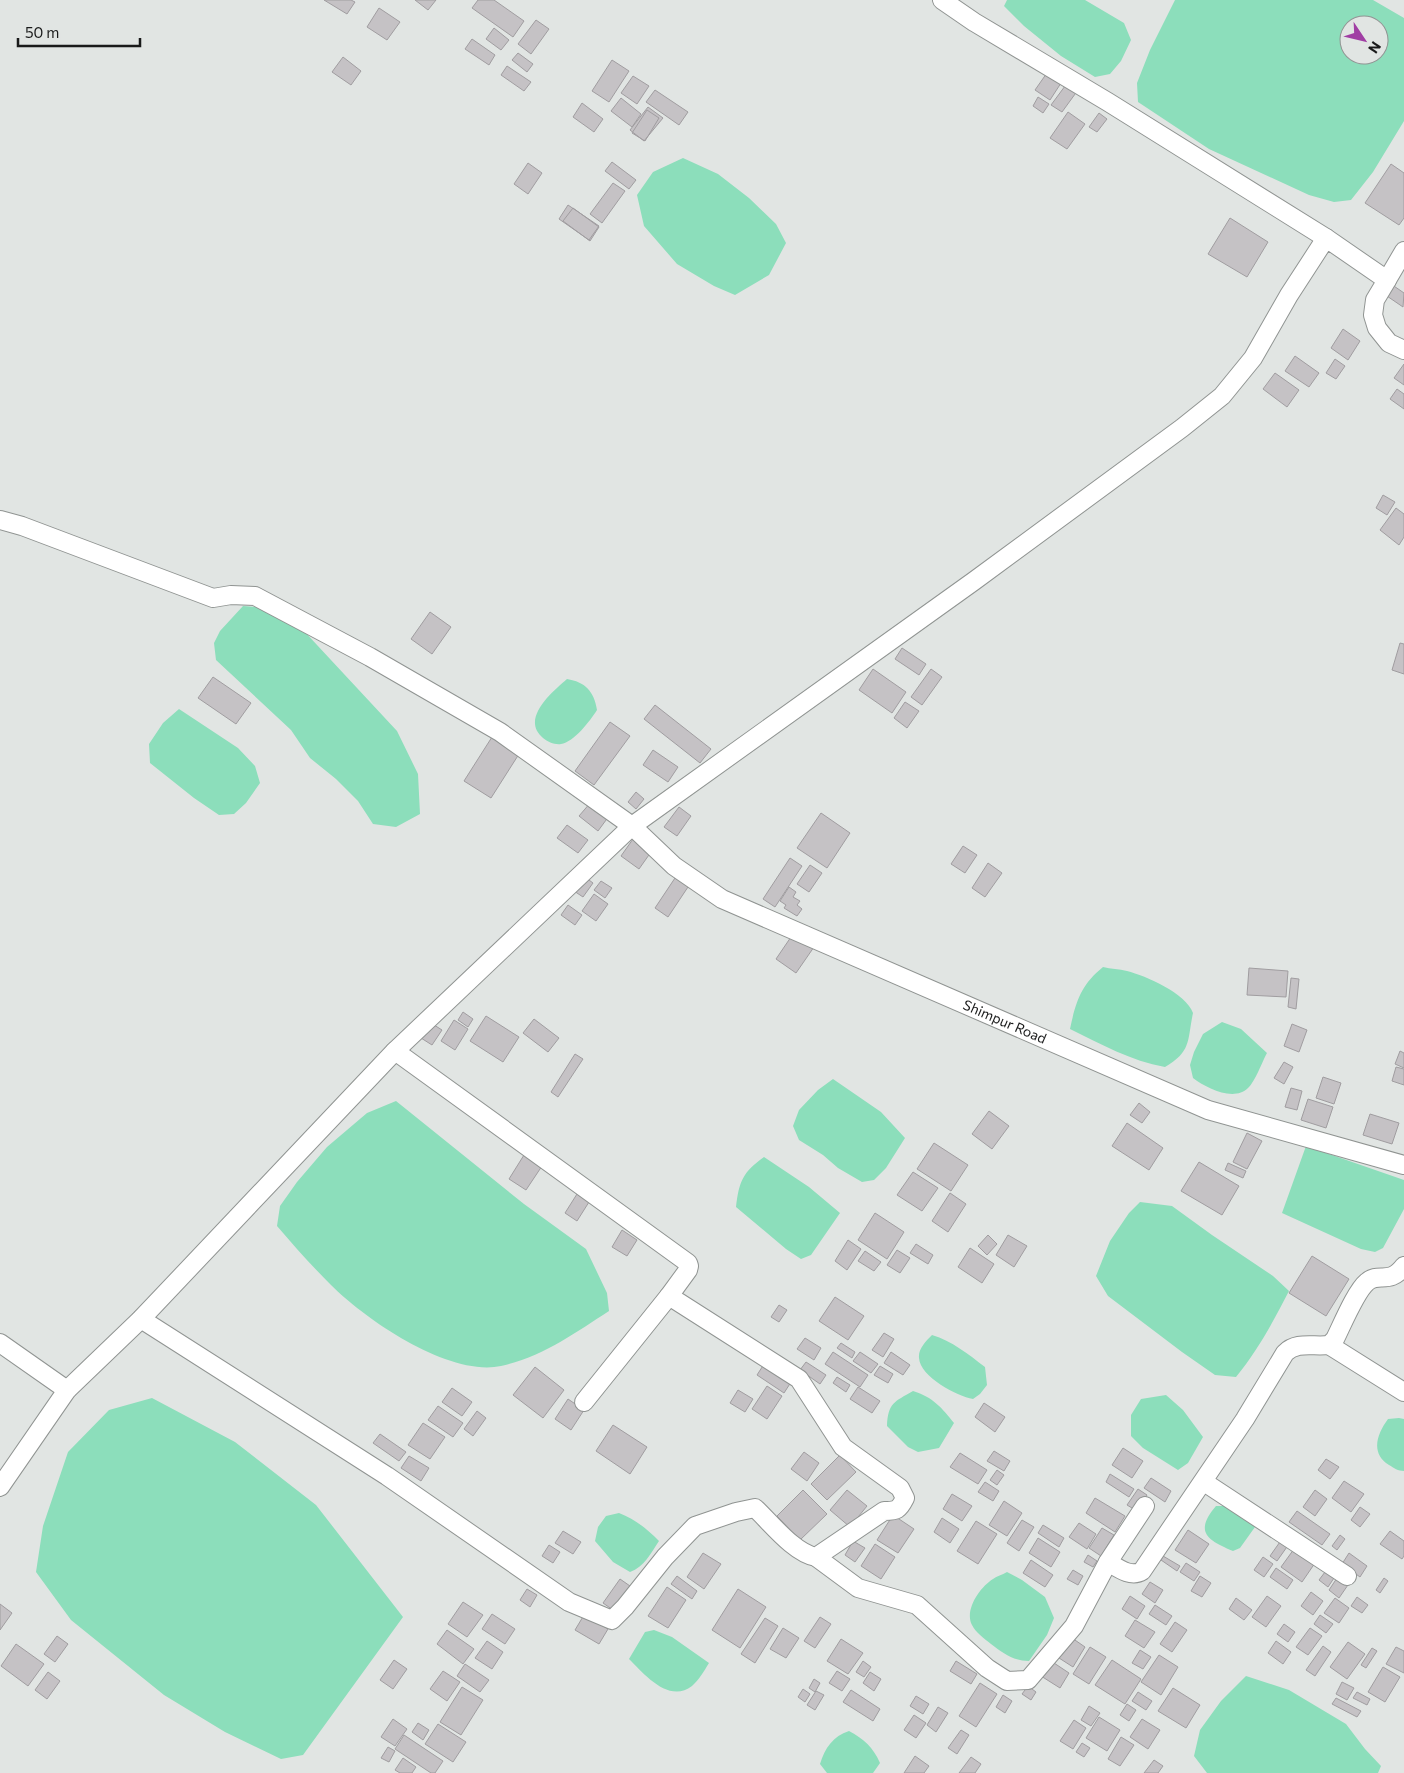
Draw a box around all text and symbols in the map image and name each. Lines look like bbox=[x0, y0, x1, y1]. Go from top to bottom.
scale bar bbox=[18, 15, 140, 47]
north arrow bbox=[1339, 15, 1389, 65]
text: 50 m bbox=[25, 23, 59, 41]
text: N bbox=[1365, 39, 1385, 57]
street label: Shimpur Road bbox=[961, 996, 1049, 1047]

